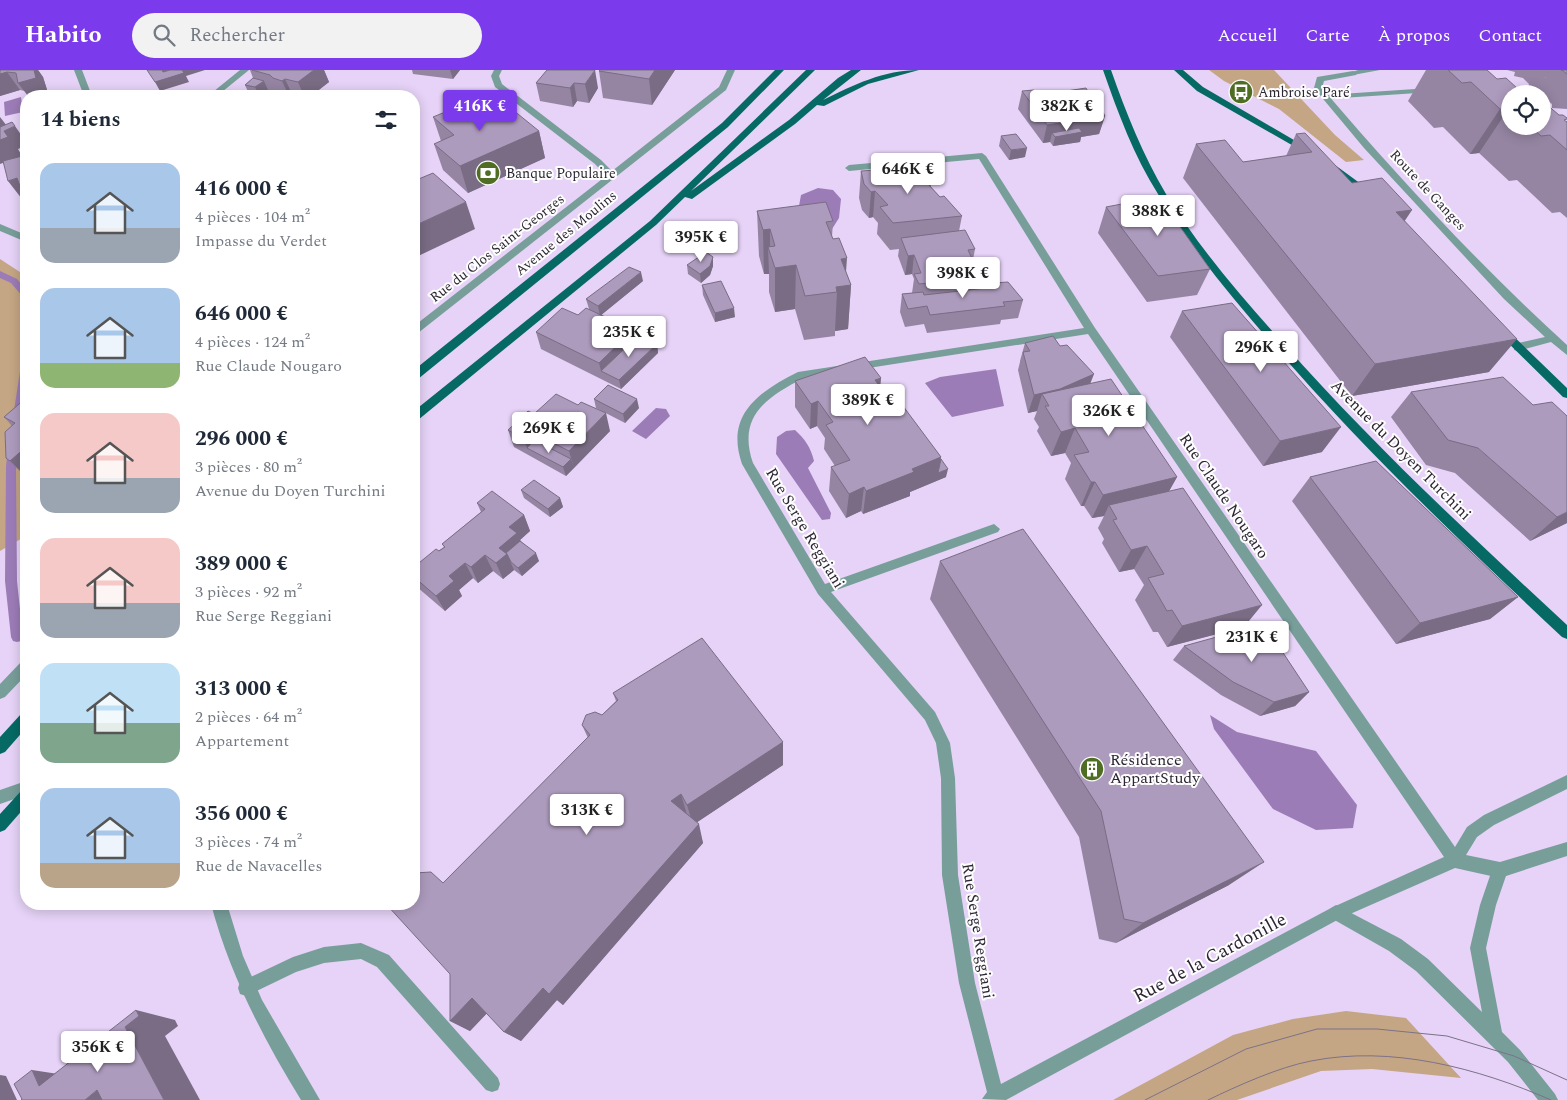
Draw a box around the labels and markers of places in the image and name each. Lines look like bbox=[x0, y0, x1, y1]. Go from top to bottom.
bus stop icon: Ambroise Paré bbox=[1228, 79, 1254, 105]
place label: Ambroise Paré bbox=[1258, 82, 1350, 103]
pin: 416K € bbox=[439, 90, 521, 132]
pin: 382K € bbox=[1026, 90, 1108, 132]
pin: 646K € bbox=[867, 152, 949, 195]
bank icon: Banque Populaire bbox=[475, 160, 501, 186]
place label: Banque Populaire bbox=[506, 163, 616, 184]
pin: 388K € bbox=[1117, 194, 1199, 237]
pin: 395K € bbox=[660, 220, 742, 263]
pin: 398K € bbox=[922, 256, 1004, 299]
pin: 235K € bbox=[588, 316, 670, 358]
pin: 296K € bbox=[1220, 330, 1302, 373]
pin: 389K € bbox=[827, 384, 909, 426]
pin: 326K € bbox=[1068, 394, 1150, 437]
pin: 269K € bbox=[508, 412, 590, 454]
pin: 231K € bbox=[1211, 620, 1293, 663]
place label: Résidence AppartStudy bbox=[1110, 748, 1201, 790]
building icon: Résidence AppartStudy bbox=[1079, 756, 1105, 782]
pin: 313K € bbox=[546, 794, 628, 836]
pin: 356K € bbox=[57, 1030, 139, 1073]

